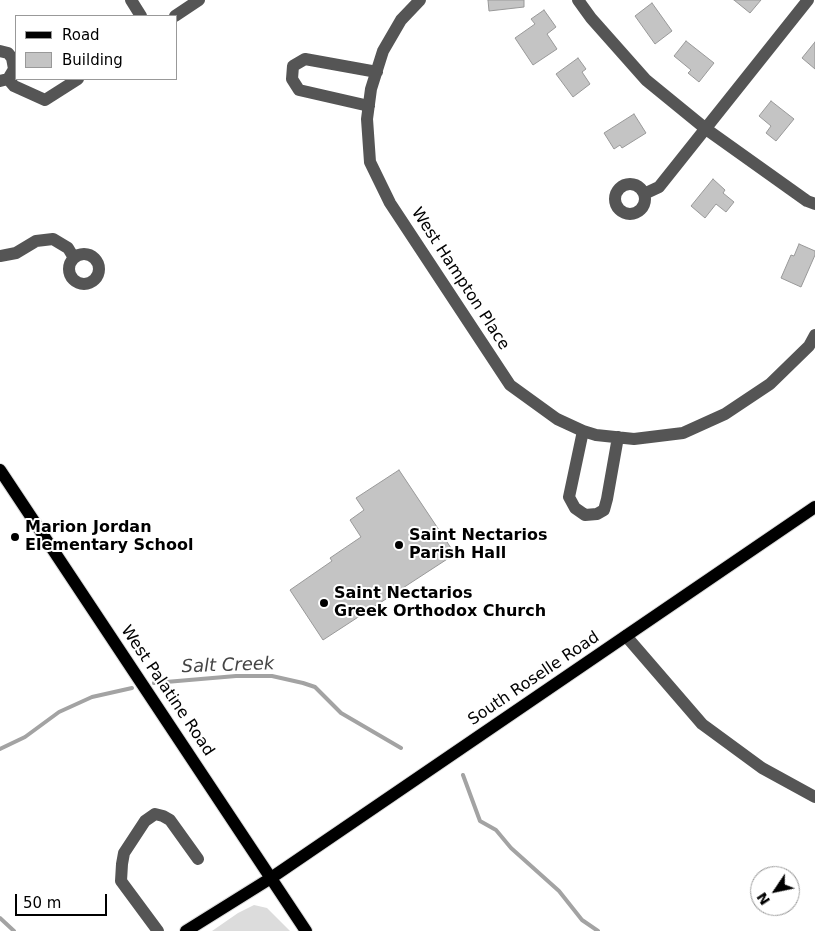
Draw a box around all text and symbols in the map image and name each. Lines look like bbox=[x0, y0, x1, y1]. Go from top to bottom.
legend bbox=[15, 15, 178, 80]
text: Road bbox=[62, 26, 100, 44]
text: Building bbox=[62, 51, 123, 69]
street label: West Hampton Place bbox=[407, 204, 513, 354]
place label: Marion Jordan Elementary School bbox=[25, 518, 193, 556]
place label: Saint Nectarios Parish Hall bbox=[409, 526, 547, 564]
marker: Marion Jordan Elementary School bbox=[9, 531, 21, 543]
marker: Saint Nectarios Parish Hall bbox=[393, 539, 405, 551]
place label: Saint Nectarios Greek Orthodox Church bbox=[334, 584, 546, 622]
marker: Saint Nectarios Greek Orthodox Church bbox=[318, 597, 330, 609]
street label: West Palatine Road bbox=[116, 622, 218, 760]
street label: South Roselle Road bbox=[465, 628, 603, 730]
water label: Salt Creek bbox=[181, 654, 275, 678]
north arrow bbox=[750, 866, 800, 916]
scale bar bbox=[18, 884, 110, 916]
text: N bbox=[753, 889, 773, 908]
text: 50 m bbox=[23, 894, 61, 912]

